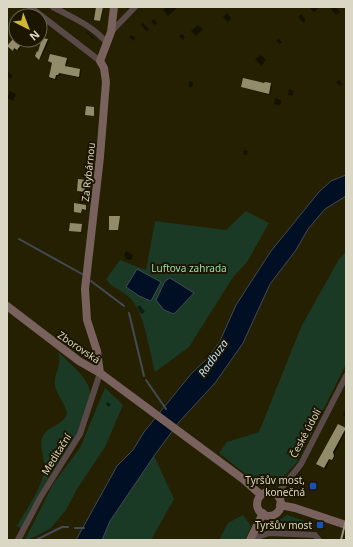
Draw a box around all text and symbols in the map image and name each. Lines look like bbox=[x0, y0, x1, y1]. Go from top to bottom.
north arrow bbox=[8, 8, 48, 48]
text: N bbox=[27, 27, 43, 44]
street label: Za Rybárnou bbox=[78, 142, 98, 202]
park label: Luftova zahrada bbox=[151, 261, 227, 275]
street label: Zborovská bbox=[55, 328, 103, 366]
water label: Radbuza bbox=[194, 335, 231, 380]
street label: České údolí bbox=[286, 406, 324, 460]
street label: Meditační bbox=[38, 430, 74, 477]
place label: Tyršův most, konečná bbox=[245, 473, 305, 499]
marker: Tyršův most, konečná bbox=[308, 481, 318, 491]
place label: Tyršův most bbox=[255, 518, 312, 532]
marker: Tyršův most bbox=[315, 520, 325, 530]

